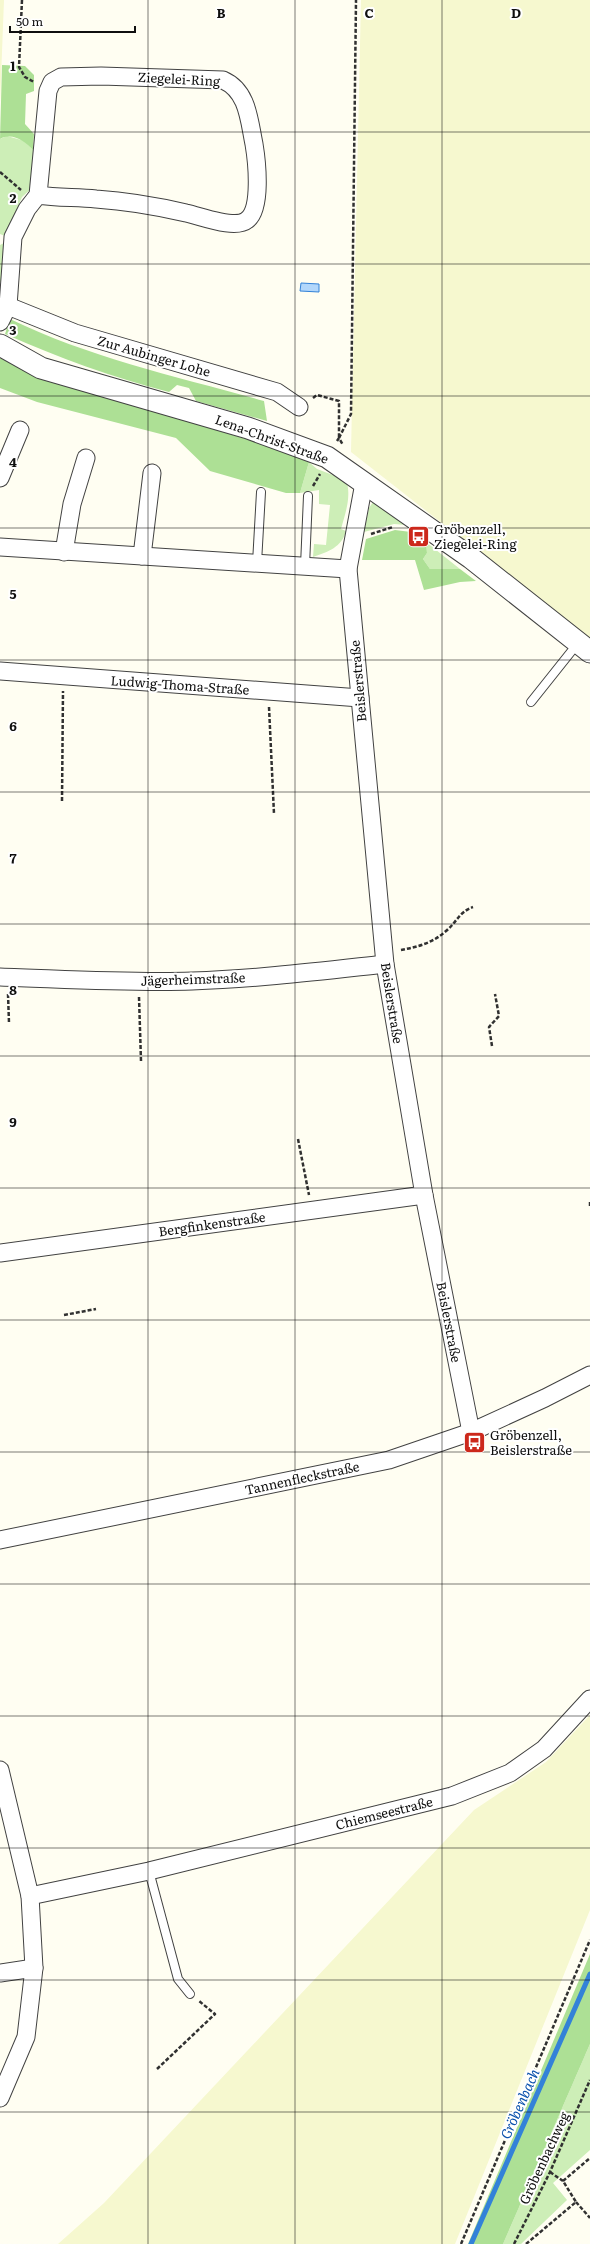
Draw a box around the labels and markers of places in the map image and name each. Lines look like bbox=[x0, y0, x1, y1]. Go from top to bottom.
place label: Gröbenzell, Ziegelei-Ring bbox=[434, 519, 517, 553]
bus stop icon: Gröbenzell, Ziegelei-Ring bbox=[406, 523, 432, 549]
place label: Gröbenzell, Beislerstraße bbox=[490, 1425, 572, 1459]
bus stop icon: Gröbenzell, Beislerstraße bbox=[461, 1429, 487, 1455]

